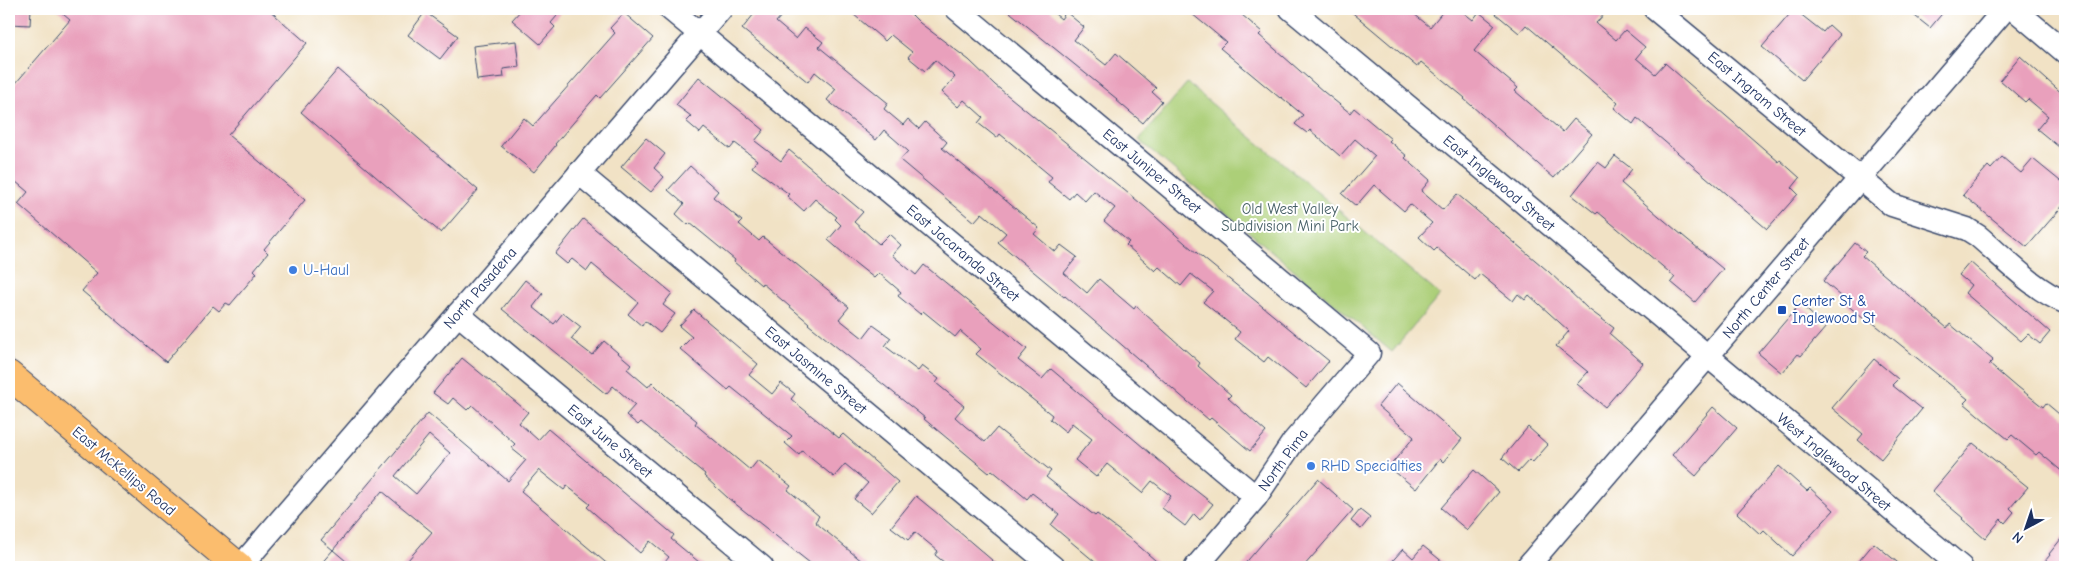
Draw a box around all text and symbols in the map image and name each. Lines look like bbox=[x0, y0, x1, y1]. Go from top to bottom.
street label: East Ingram Street bbox=[1704, 48, 1810, 141]
street label: East Juniper Street bbox=[1099, 125, 1205, 218]
street label: East Inglewood Street bbox=[1439, 131, 1559, 235]
park label: Old West Valley Subdivision Mini Park bbox=[1221, 200, 1359, 235]
street label: East Jacaranda Street bbox=[903, 201, 1024, 306]
street label: North Center Street bbox=[1719, 233, 1814, 342]
street label: North Pasadena bbox=[440, 244, 520, 332]
place label: U-Haul bbox=[303, 261, 349, 279]
marker: U-Haul bbox=[287, 264, 299, 276]
place label: Center St & Inglewood St bbox=[1792, 292, 1876, 327]
marker: Center St & Inglewood St bbox=[1776, 304, 1788, 316]
street label: East Jasmine Street bbox=[761, 322, 871, 418]
street label: East June Street bbox=[564, 400, 657, 482]
street label: West Inglewood Street bbox=[1773, 409, 1895, 515]
street label: East McKellips Road bbox=[69, 422, 179, 520]
street label: North Pima bbox=[1254, 425, 1312, 495]
place label: RHD Specialties bbox=[1321, 457, 1422, 475]
marker: RHD Specialties bbox=[1305, 460, 1317, 472]
north arrow bbox=[2002, 504, 2052, 554]
text: N bbox=[2009, 528, 2027, 547]

